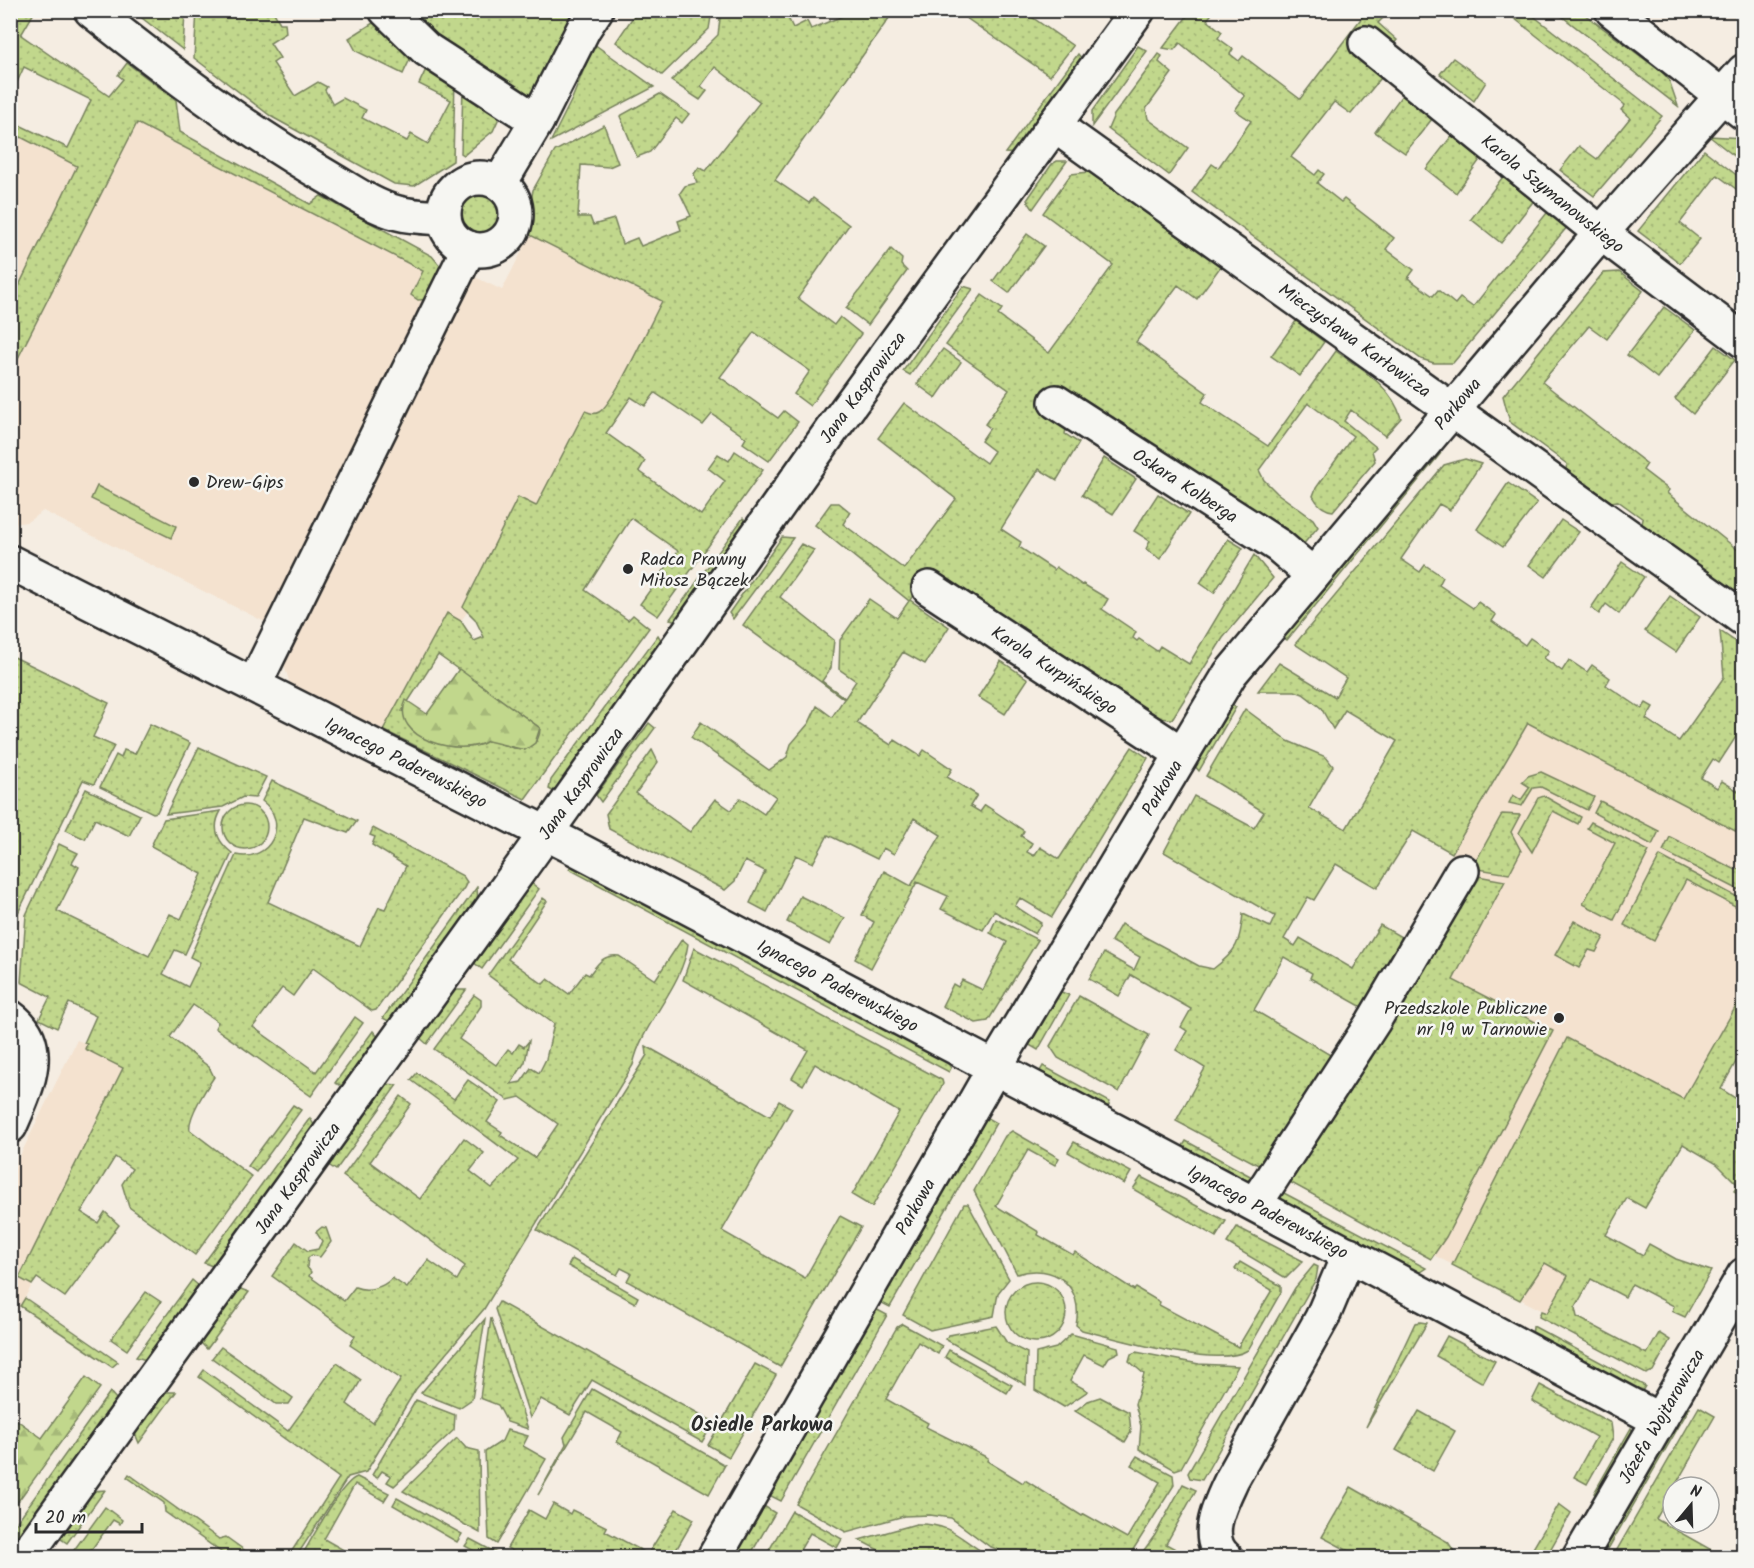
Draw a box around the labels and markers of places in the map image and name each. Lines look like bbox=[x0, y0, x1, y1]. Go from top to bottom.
place label: Drew-Gips bbox=[206, 469, 284, 498]
marker: Drew-Gips bbox=[187, 475, 201, 489]
place label: Radca Prawny Miłosz Bączek bbox=[640, 546, 749, 596]
marker: Radca Prawny Miłosz Bączek bbox=[621, 562, 635, 576]
place label: Przedszkole Publiczne nr 19 w Tarnowie bbox=[1384, 995, 1547, 1045]
marker: Przedszkole Publiczne nr 19 w Tarnowie bbox=[1552, 1011, 1566, 1025]

